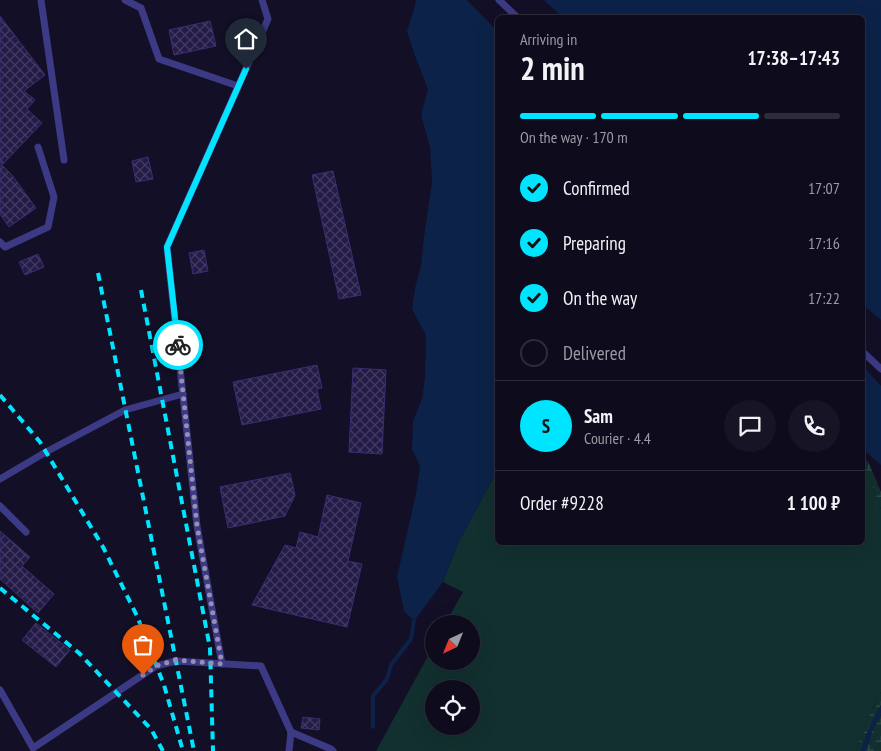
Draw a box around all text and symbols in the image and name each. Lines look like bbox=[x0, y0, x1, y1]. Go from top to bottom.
pin bbox=[225, 18, 267, 69]
icon: home bbox=[232, 25, 260, 53]
text: Arriving in bbox=[520, 29, 577, 49]
text: 17:38–17:43 bbox=[747, 46, 840, 70]
text: 2 min bbox=[520, 47, 585, 89]
text: On the way · 170 m bbox=[520, 127, 628, 147]
icon: check bbox=[520, 174, 548, 202]
text: Confirmed bbox=[563, 176, 630, 200]
text: 17:07 bbox=[808, 178, 840, 198]
icon: check bbox=[520, 229, 548, 257]
text: Preparing bbox=[563, 231, 626, 255]
text: 17:16 bbox=[808, 233, 840, 253]
icon: check bbox=[520, 284, 548, 312]
text: On the way bbox=[563, 286, 637, 310]
text: 17:22 bbox=[808, 288, 840, 308]
courier bbox=[153, 320, 203, 370]
icon: bike bbox=[164, 331, 192, 359]
text: Delivered bbox=[563, 341, 626, 365]
button: chat bbox=[724, 400, 776, 452]
button: phone bbox=[788, 400, 840, 452]
text: Sam bbox=[584, 404, 613, 428]
text: S bbox=[542, 414, 550, 438]
text: Courier · 4.4 bbox=[584, 428, 651, 448]
text: Order #9228 bbox=[520, 491, 604, 515]
text: 1 100 ₽ bbox=[787, 491, 840, 515]
north arrow bbox=[425, 615, 480, 670]
map controls bbox=[425, 615, 480, 735]
pin bbox=[122, 624, 164, 675]
icon: bag bbox=[129, 631, 157, 659]
button: locate bbox=[425, 680, 480, 735]

